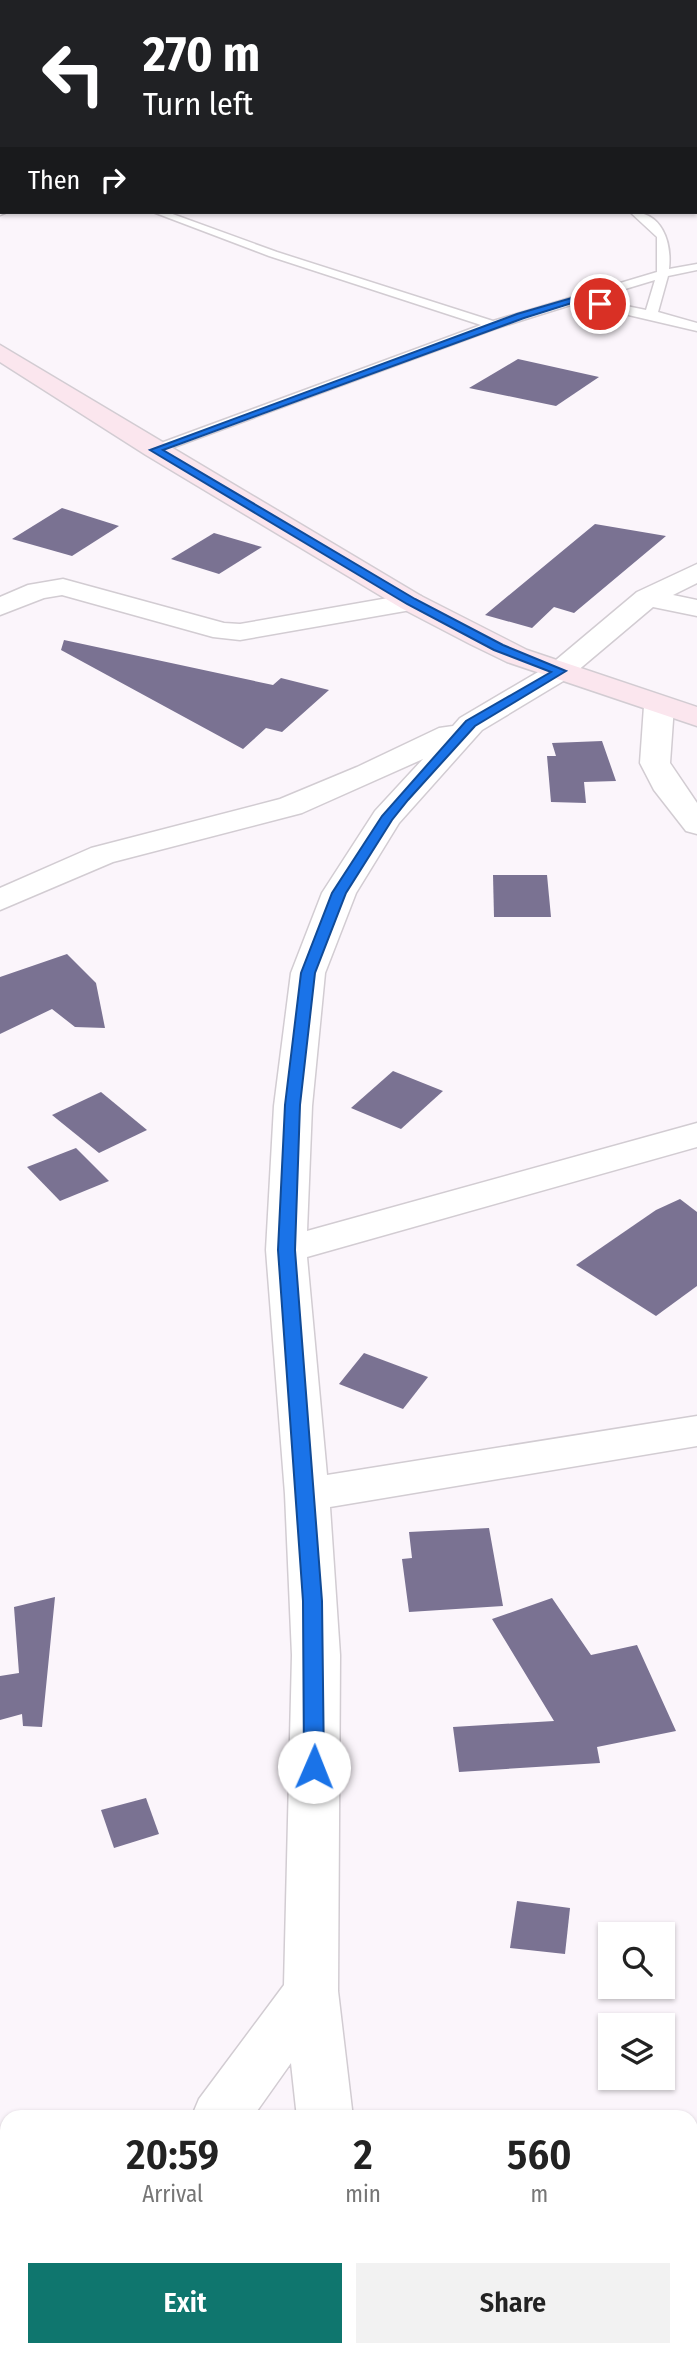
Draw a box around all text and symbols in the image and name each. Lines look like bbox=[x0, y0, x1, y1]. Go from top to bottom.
text: 270 m bbox=[143, 25, 260, 84]
icon: left bbox=[28, 28, 119, 119]
text: Turn left bbox=[143, 85, 253, 123]
icon: right bbox=[94, 161, 132, 199]
text: Then bbox=[28, 165, 80, 196]
pin bbox=[570, 274, 630, 334]
icon: arrive bbox=[581, 285, 619, 323]
position arrow bbox=[277, 1730, 351, 1804]
map controls bbox=[598, 1922, 675, 2090]
button: search bbox=[598, 1922, 675, 1999]
button: layers bbox=[598, 2013, 675, 2090]
text: 20:59 bbox=[126, 2130, 219, 2180]
text: 2 bbox=[353, 2130, 373, 2180]
text: 560 bbox=[507, 2130, 572, 2180]
text: Arrival bbox=[142, 2180, 203, 2208]
text: min bbox=[345, 2180, 381, 2208]
text: m bbox=[531, 2180, 548, 2208]
button: Exit bbox=[28, 2263, 342, 2343]
button: Share bbox=[356, 2263, 670, 2343]

